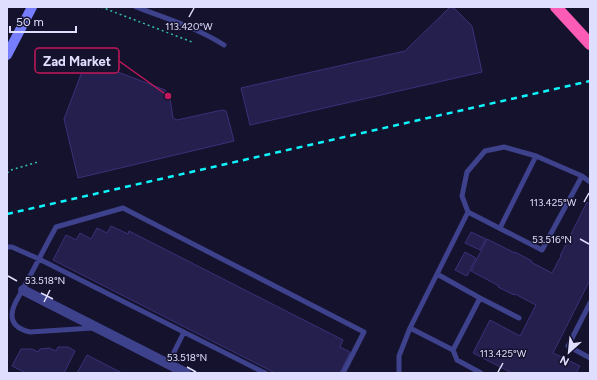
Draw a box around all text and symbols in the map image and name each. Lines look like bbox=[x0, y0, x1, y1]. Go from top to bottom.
scale bar bbox=[10, 8, 76, 34]
text: 50 m bbox=[16, 15, 44, 29]
text: 113.420°W bbox=[165, 20, 213, 33]
callout: Zad Market bbox=[35, 48, 119, 73]
text: Zad Market bbox=[43, 54, 111, 69]
text: 113.425°W bbox=[530, 196, 577, 209]
text: 53.516°N bbox=[532, 233, 572, 246]
text: 53.518°N bbox=[25, 274, 65, 287]
north arrow bbox=[549, 332, 589, 372]
text: 113.425°W bbox=[480, 347, 527, 360]
text: 53.518°N bbox=[167, 351, 207, 364]
text: N bbox=[558, 353, 571, 368]

